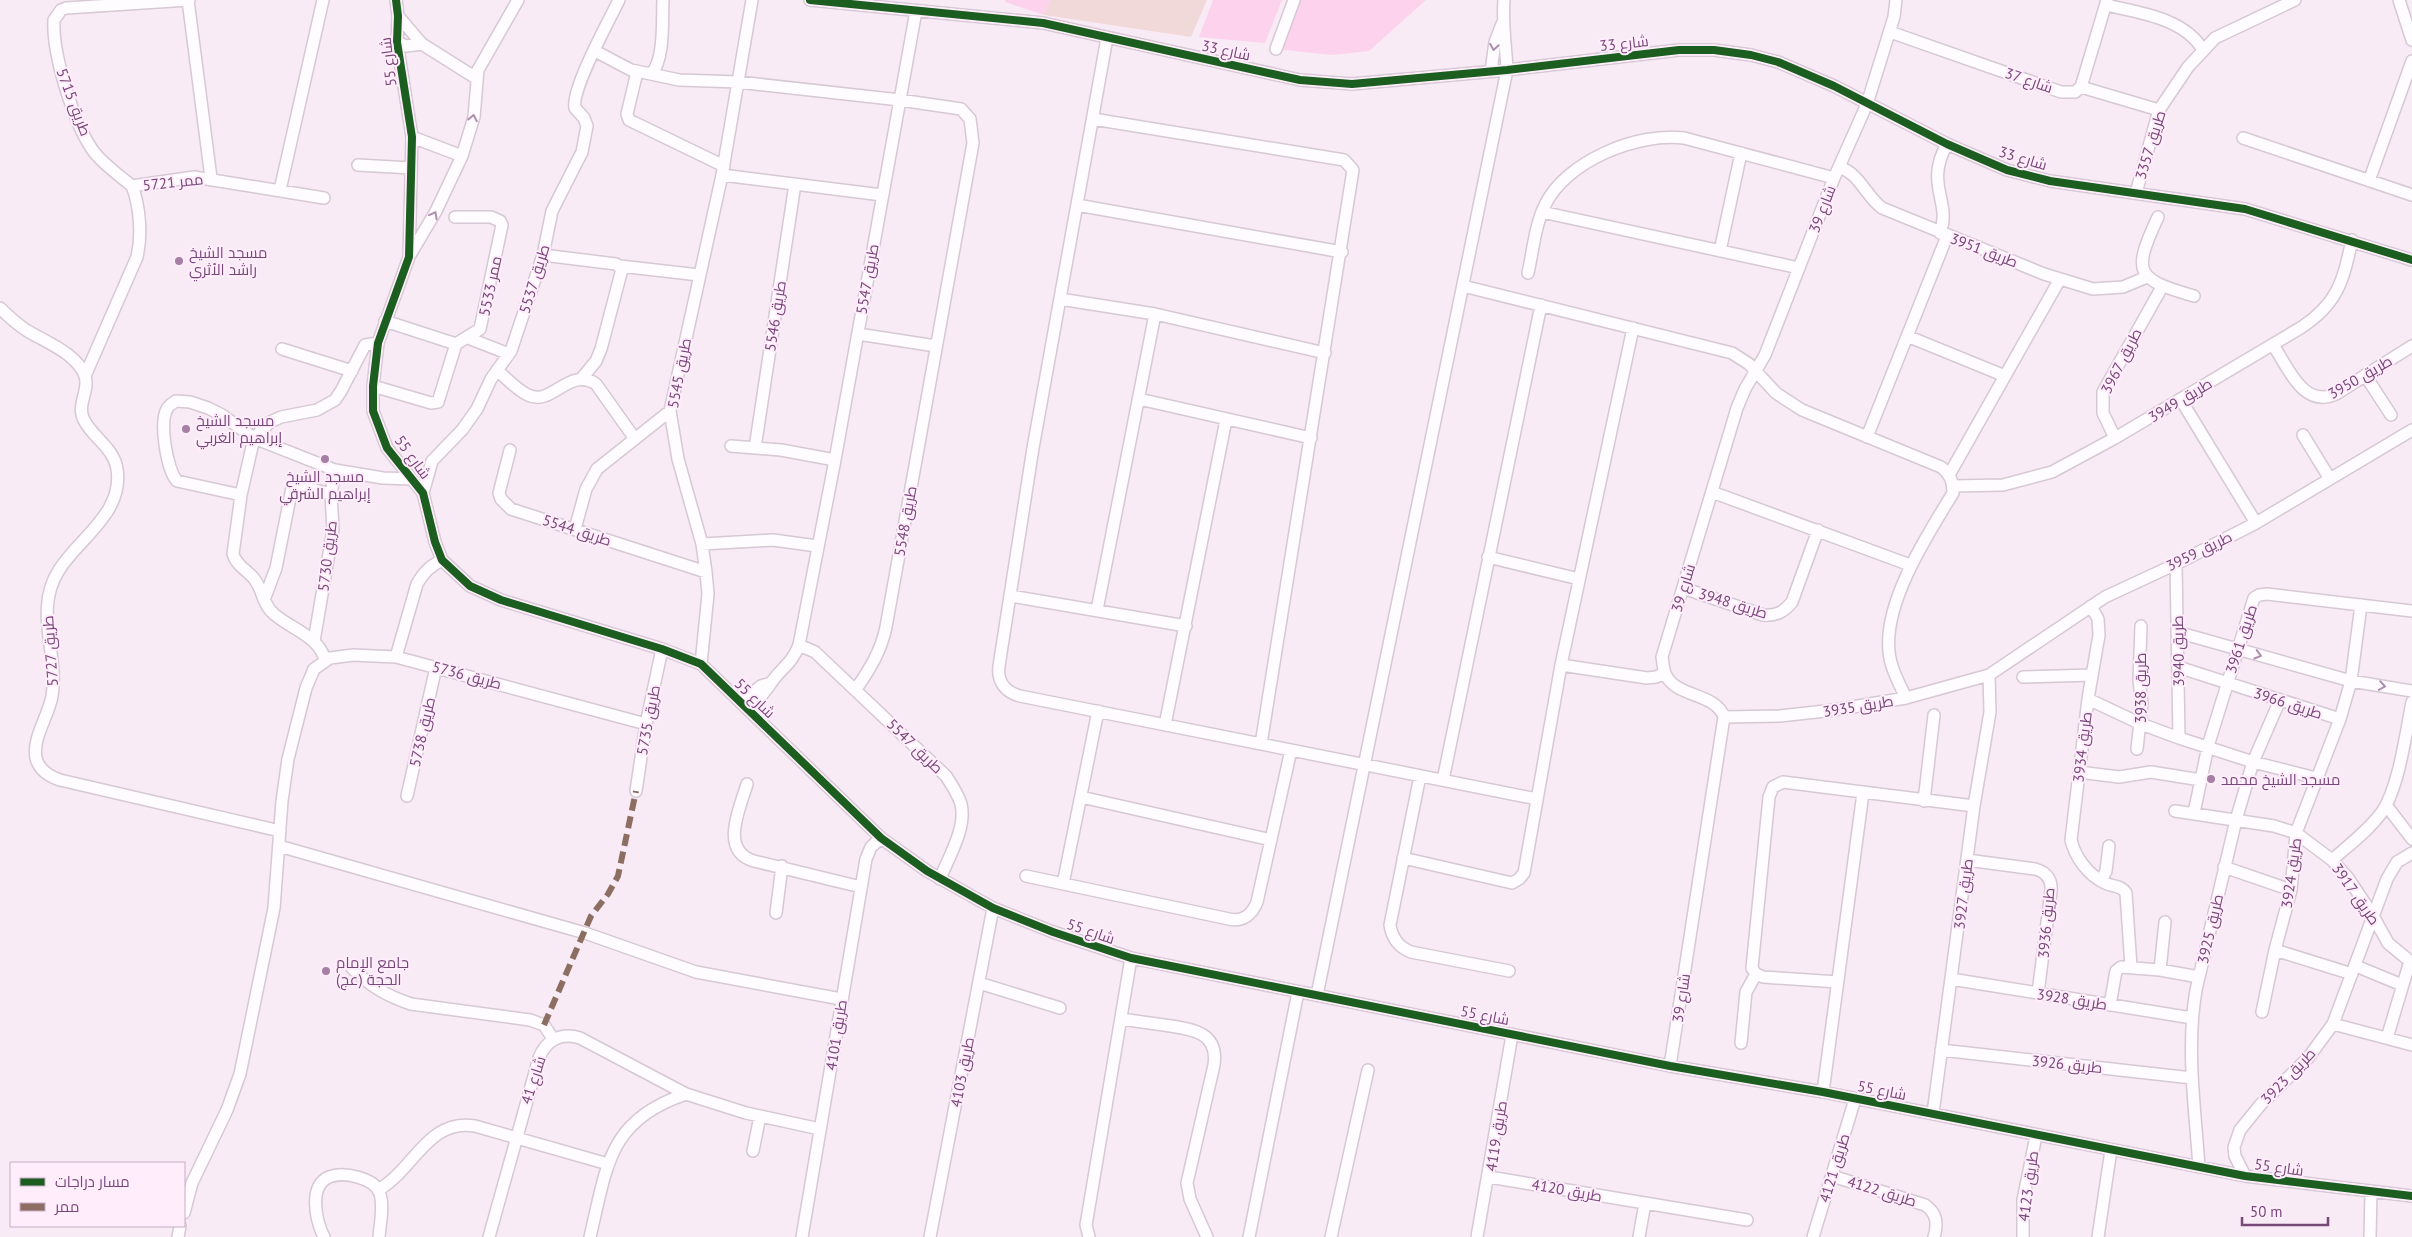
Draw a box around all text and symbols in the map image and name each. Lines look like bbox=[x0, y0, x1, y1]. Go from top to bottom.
street label: شارع 33 bbox=[1598, 31, 1650, 57]
street label: شارع 55 bbox=[376, 36, 402, 88]
street label: شارع 33 bbox=[1199, 36, 1252, 66]
one-way arrow bbox=[1489, 44, 1500, 52]
street label: شارع 37 bbox=[2002, 63, 2055, 99]
street label: طريق 5715 bbox=[51, 65, 96, 139]
street label: طريق 3357 bbox=[2131, 108, 2170, 182]
one-way arrow bbox=[468, 113, 478, 122]
street label: شارع 33 bbox=[1996, 142, 2049, 176]
street label: ممر 5721 bbox=[142, 169, 204, 195]
street label: شارع 39 bbox=[1804, 183, 1842, 236]
one-way arrow bbox=[428, 211, 438, 220]
street label: طريق 3951 bbox=[1947, 228, 2021, 273]
street label: طريق 5537 bbox=[515, 242, 554, 316]
street label: طريق 5547 bbox=[851, 242, 884, 316]
place label: مسجد الشيخ راشد الأثري bbox=[189, 243, 268, 282]
street label: ممر 5533 bbox=[474, 254, 506, 318]
marker: مسجد الشيخ راشد الأثري bbox=[173, 255, 185, 267]
street label: طريق 5546 bbox=[760, 279, 791, 353]
street label: طريق 3967 bbox=[2096, 325, 2146, 397]
street label: طريق 5545 bbox=[663, 336, 696, 410]
street label: طريق 3950 bbox=[2325, 351, 2396, 404]
street label: طريق 3949 bbox=[2145, 374, 2216, 427]
place label: مسجد الشيخ إبراهيم الغربي bbox=[196, 411, 282, 450]
marker: مسجد الشيخ إبراهيم الغربي bbox=[180, 423, 192, 435]
street label: شارع 55 bbox=[389, 431, 435, 484]
marker: مسجد الشيخ إبراهيم الشرقي bbox=[319, 453, 331, 465]
place label: مسجد الشيخ إبراهيم الشرقي bbox=[279, 467, 371, 506]
street label: طريق 5548 bbox=[889, 484, 922, 558]
street label: طريق 5544 bbox=[540, 510, 614, 551]
street label: طريق 5730 bbox=[313, 520, 342, 593]
street label: طريق 3959 bbox=[2163, 527, 2236, 576]
street label: شارع 39 bbox=[1667, 562, 1701, 615]
street label: طريق 3948 bbox=[1696, 584, 1770, 623]
street label: طريق 3961 bbox=[2221, 602, 2262, 676]
street label: طريق 5727 bbox=[38, 615, 63, 687]
street label: طريق 3940 bbox=[2168, 615, 2189, 687]
one-way arrow bbox=[2254, 649, 2262, 660]
street label: طريق 3938 bbox=[2131, 653, 2151, 723]
street label: طريق 5736 bbox=[430, 657, 504, 694]
street label: شارع 55 bbox=[729, 674, 779, 723]
one-way arrow bbox=[2378, 680, 2386, 691]
street label: طريق 5735 bbox=[632, 683, 665, 757]
street label: طريق 3966 bbox=[2251, 683, 2325, 724]
street label: طريق 3935 bbox=[1821, 691, 1895, 722]
street label: طريق 5738 bbox=[405, 695, 440, 769]
street label: طريق 3934 bbox=[2068, 711, 2097, 784]
street label: طريق 5547 bbox=[882, 715, 947, 778]
place label: مسجد الشيخ محمد bbox=[2221, 770, 2340, 791]
marker: مسجد الشيخ محمد bbox=[2205, 773, 2217, 785]
street label: طريق 3924 bbox=[2277, 837, 2306, 910]
street label: طريق 3927 bbox=[1949, 858, 1978, 931]
street label: طريق 3917 bbox=[2327, 859, 2384, 929]
street label: طريق 3936 bbox=[2033, 887, 2060, 959]
street label: طريق 3925 bbox=[2193, 892, 2228, 966]
street label: شارع 55 bbox=[1064, 914, 1117, 950]
place label: جامع الإمام الحجة (عج) bbox=[336, 953, 409, 991]
marker: جامع الإمام الحجة (عج) bbox=[320, 965, 332, 977]
street label: شارع 39 bbox=[1668, 972, 1696, 1024]
street label: طريق 3928 bbox=[2035, 984, 2109, 1015]
street label: طريق 4101 bbox=[821, 998, 852, 1072]
street label: شارع 55 bbox=[1459, 1001, 1511, 1031]
street label: طريق 4103 bbox=[946, 1035, 979, 1109]
street label: طريق 3923 bbox=[2257, 1044, 2320, 1109]
street label: طريق 3926 bbox=[2031, 1051, 2103, 1078]
street label: شارع 41 bbox=[516, 1054, 552, 1107]
street label: شارع 55 bbox=[1856, 1076, 1908, 1106]
street label: طريق 4119 bbox=[1481, 1099, 1512, 1173]
street label: طريق 4121 bbox=[1815, 1131, 1854, 1205]
street label: طريق 4123 bbox=[2014, 1150, 2043, 1223]
street label: شارع 55 bbox=[2253, 1154, 2305, 1182]
legend bbox=[10, 1162, 185, 1227]
text: مسار دراجات bbox=[55, 1172, 130, 1191]
street label: طريق 4122 bbox=[1845, 1172, 1919, 1211]
street label: طريق 4120 bbox=[1530, 1174, 1604, 1207]
scale bar bbox=[2242, 1194, 2328, 1226]
text: ممر bbox=[54, 1197, 79, 1216]
text: 50 m bbox=[2250, 1202, 2283, 1221]

